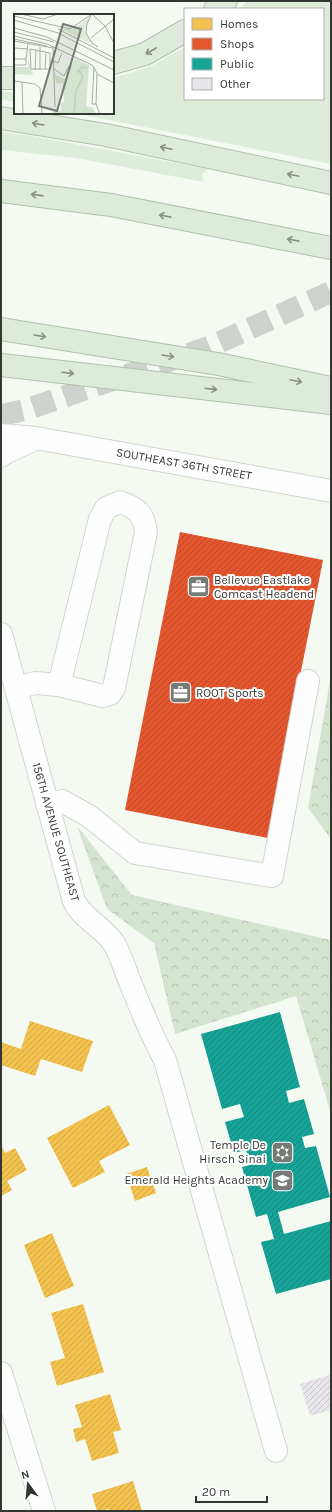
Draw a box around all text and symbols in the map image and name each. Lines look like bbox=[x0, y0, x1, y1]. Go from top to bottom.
legend bbox=[184, 8, 324, 100]
inset map bbox=[14, 14, 114, 114]
text: Homes bbox=[220, 17, 258, 31]
text: Shops bbox=[220, 37, 254, 51]
one-way arrow bbox=[145, 47, 157, 55]
text: Public bbox=[220, 57, 254, 71]
text: Other bbox=[220, 77, 251, 91]
one-way arrow bbox=[32, 120, 45, 128]
one-way arrow bbox=[160, 144, 173, 152]
one-way arrow bbox=[287, 171, 300, 179]
one-way arrow bbox=[31, 191, 44, 199]
one-way arrow bbox=[159, 211, 172, 219]
one-way arrow bbox=[287, 236, 300, 244]
one-way arrow bbox=[33, 332, 46, 340]
one-way arrow bbox=[161, 352, 174, 360]
one-way arrow bbox=[61, 369, 74, 377]
one-way arrow bbox=[289, 377, 302, 385]
one-way arrow bbox=[204, 385, 217, 393]
street label: SOUTHEAST 36TH STREET bbox=[115, 445, 253, 483]
place label: Bellevue Eastlake Comcast Headend bbox=[214, 573, 314, 601]
office icon: Bellevue Eastlake Comcast Headend bbox=[185, 574, 211, 600]
office icon: ROOT Sports bbox=[168, 680, 194, 706]
place label: ROOT Sports bbox=[196, 686, 264, 700]
street label: 156TH AVENUE SOUTHEAST bbox=[29, 761, 83, 903]
place label: Temple De Hirsch Sinai bbox=[199, 1138, 266, 1166]
synagogue icon: Temple De Hirsch Sinai bbox=[269, 1139, 295, 1165]
school or university icon: Emerald Heights Academy bbox=[270, 1167, 296, 1193]
place label: Emerald Heights Academy bbox=[124, 1173, 268, 1187]
north arrow bbox=[8, 1464, 48, 1504]
text: N bbox=[20, 1468, 31, 1482]
scale bar bbox=[196, 1478, 267, 1504]
text: 20 m bbox=[202, 1485, 230, 1499]

